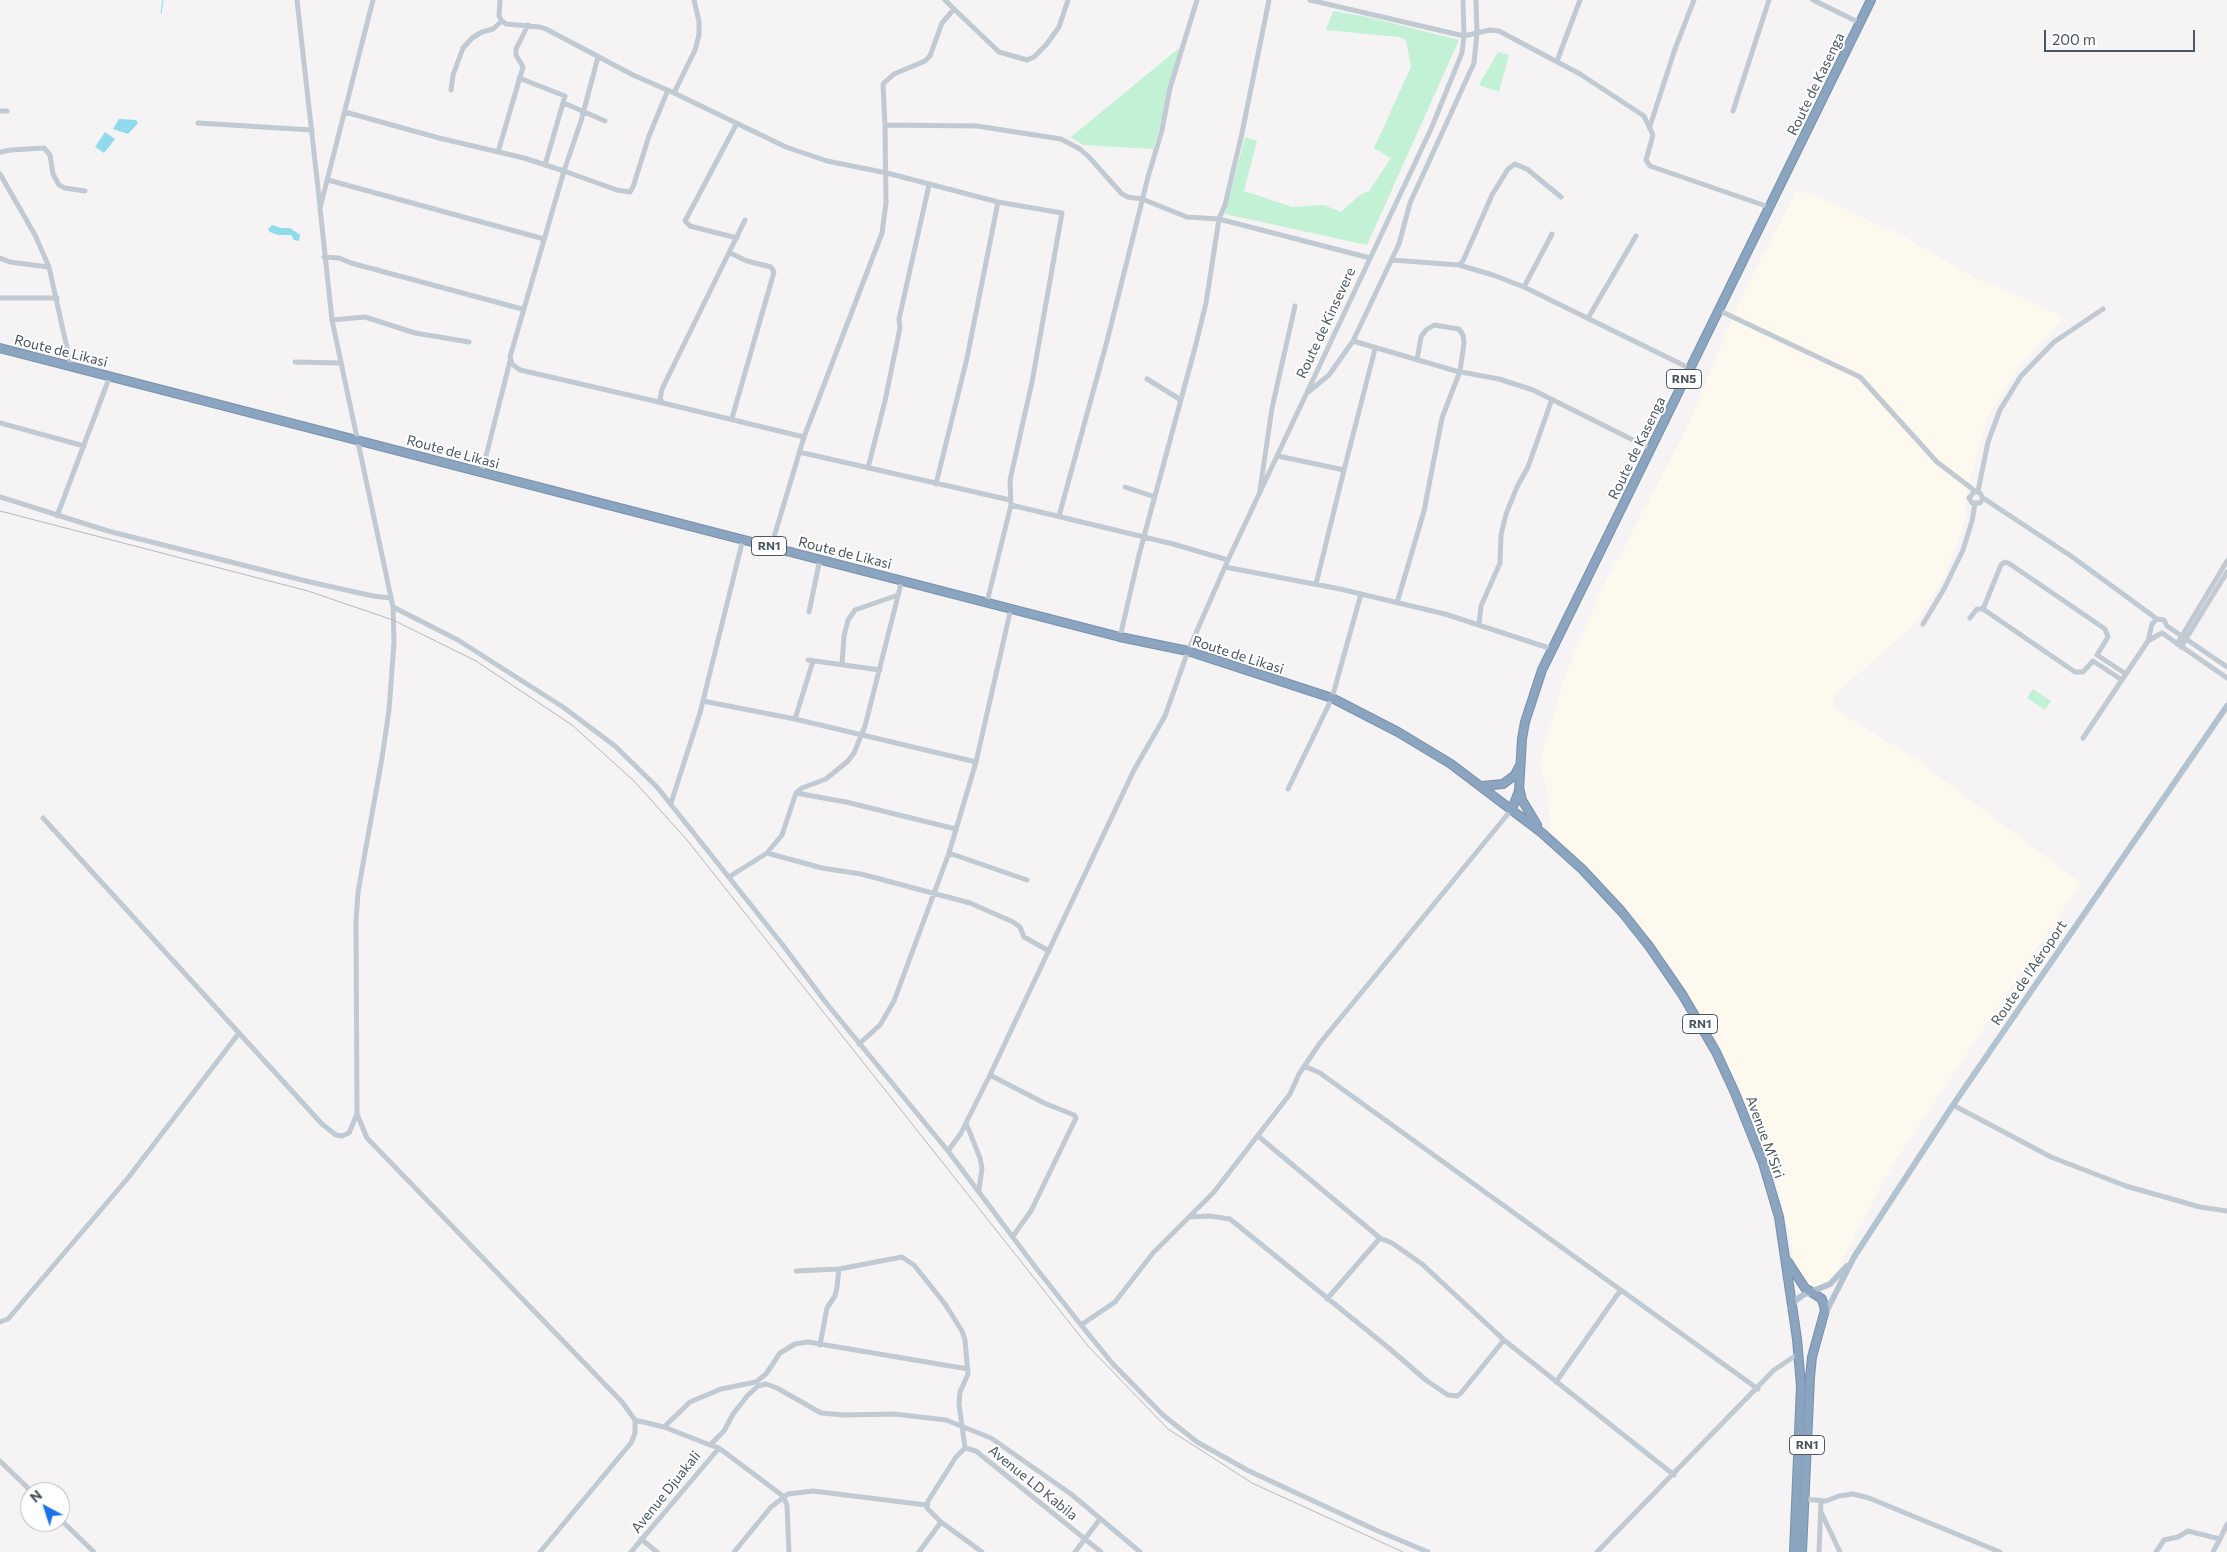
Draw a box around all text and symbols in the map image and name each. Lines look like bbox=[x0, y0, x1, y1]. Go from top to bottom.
scale bar bbox=[2047, 20, 2198, 52]
street label: Route de Kasenga bbox=[1784, 30, 1848, 138]
text: 200 m bbox=[2052, 30, 2096, 48]
street label: Route de Kinsevere bbox=[1293, 265, 1359, 381]
street label: Route de Likasi bbox=[13, 331, 109, 371]
road number: RN5 bbox=[1666, 369, 1702, 388]
street label: Route de Kasenga bbox=[1605, 394, 1669, 502]
street label: Route de Likasi bbox=[405, 432, 501, 472]
street label: Route de Likasi bbox=[797, 533, 893, 573]
road number: RN1 bbox=[752, 536, 786, 556]
street label: Route de Likasi bbox=[1190, 632, 1286, 678]
street label: Route de l'Aéroport bbox=[1988, 917, 2070, 1029]
road number: RN1 bbox=[1682, 1014, 1718, 1034]
street label: Avenue M'Siri bbox=[1742, 1093, 1788, 1181]
road number: RN1 bbox=[1790, 1436, 1824, 1454]
street label: Avenue LD Kabila bbox=[985, 1442, 1081, 1524]
street label: Avenue Djuakali bbox=[628, 1448, 704, 1536]
north arrow bbox=[20, 1482, 70, 1532]
text: N bbox=[26, 1486, 45, 1506]

